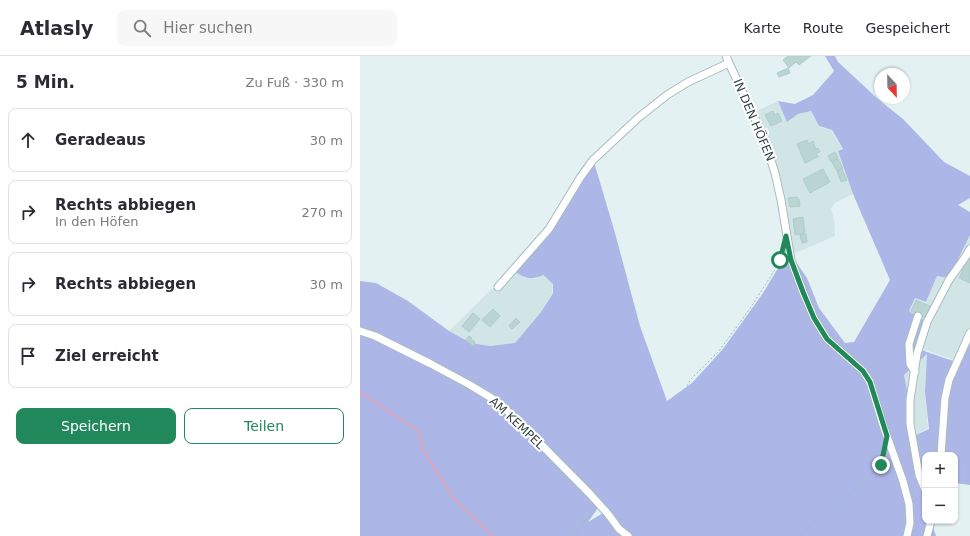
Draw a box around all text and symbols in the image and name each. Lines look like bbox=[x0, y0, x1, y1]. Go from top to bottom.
search box bbox=[117, 10, 397, 46]
text: Atlasly bbox=[20, 17, 93, 39]
icon: search bbox=[131, 17, 153, 39]
text: Hier suchen bbox=[163, 19, 253, 37]
text: Karte bbox=[743, 20, 781, 36]
text: Route bbox=[803, 20, 843, 36]
text: Gespeichert bbox=[865, 20, 950, 36]
north arrow bbox=[874, 68, 910, 104]
text: 5 Min. bbox=[16, 72, 75, 92]
text: Zu Fuß · 330 m bbox=[246, 75, 344, 90]
street label: IN DEN HÖFEN bbox=[730, 76, 779, 163]
icon: ahead bbox=[17, 129, 39, 151]
text: Geradeaus bbox=[55, 131, 146, 149]
text: 30 m bbox=[310, 133, 343, 148]
text: Rechts abbiegen bbox=[55, 196, 196, 214]
icon: right bbox=[17, 201, 39, 223]
text: 270 m bbox=[301, 205, 343, 220]
text: In den Höfen bbox=[55, 214, 138, 229]
route start bbox=[771, 251, 789, 269]
icon: right bbox=[17, 273, 39, 295]
text: Rechts abbiegen bbox=[55, 275, 196, 293]
text: 30 m bbox=[310, 277, 343, 292]
icon: arrive bbox=[17, 345, 39, 367]
text: Ziel erreicht bbox=[55, 347, 159, 365]
street label: AM KEMPEL bbox=[487, 394, 547, 452]
button: Speichern bbox=[16, 408, 176, 444]
button: Teilen bbox=[184, 408, 344, 444]
map controls bbox=[922, 452, 958, 524]
button: + bbox=[922, 452, 958, 488]
route end bbox=[872, 456, 890, 474]
button: − bbox=[922, 488, 958, 524]

